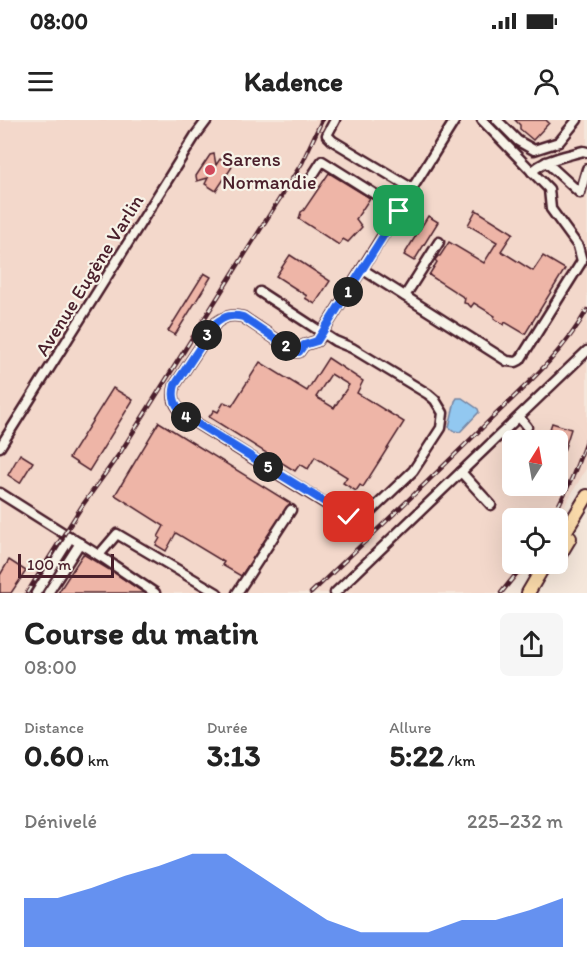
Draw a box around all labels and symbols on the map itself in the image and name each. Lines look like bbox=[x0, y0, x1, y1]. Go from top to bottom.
place label: Sarens Normandie bbox=[222, 147, 317, 194]
marker: Sarens Normandie bbox=[203, 163, 217, 177]
pin bbox=[373, 185, 424, 236]
street label: Avenue Eugène Varlin bbox=[30, 190, 148, 360]
pin: 1 bbox=[333, 277, 363, 307]
pin: 3 bbox=[192, 320, 222, 350]
pin: 2 bbox=[271, 331, 301, 361]
pin: 4 bbox=[171, 402, 201, 432]
north arrow bbox=[502, 430, 568, 496]
pin: 5 bbox=[253, 452, 283, 482]
pin bbox=[323, 491, 374, 542]
scale bar bbox=[18, 551, 114, 579]

